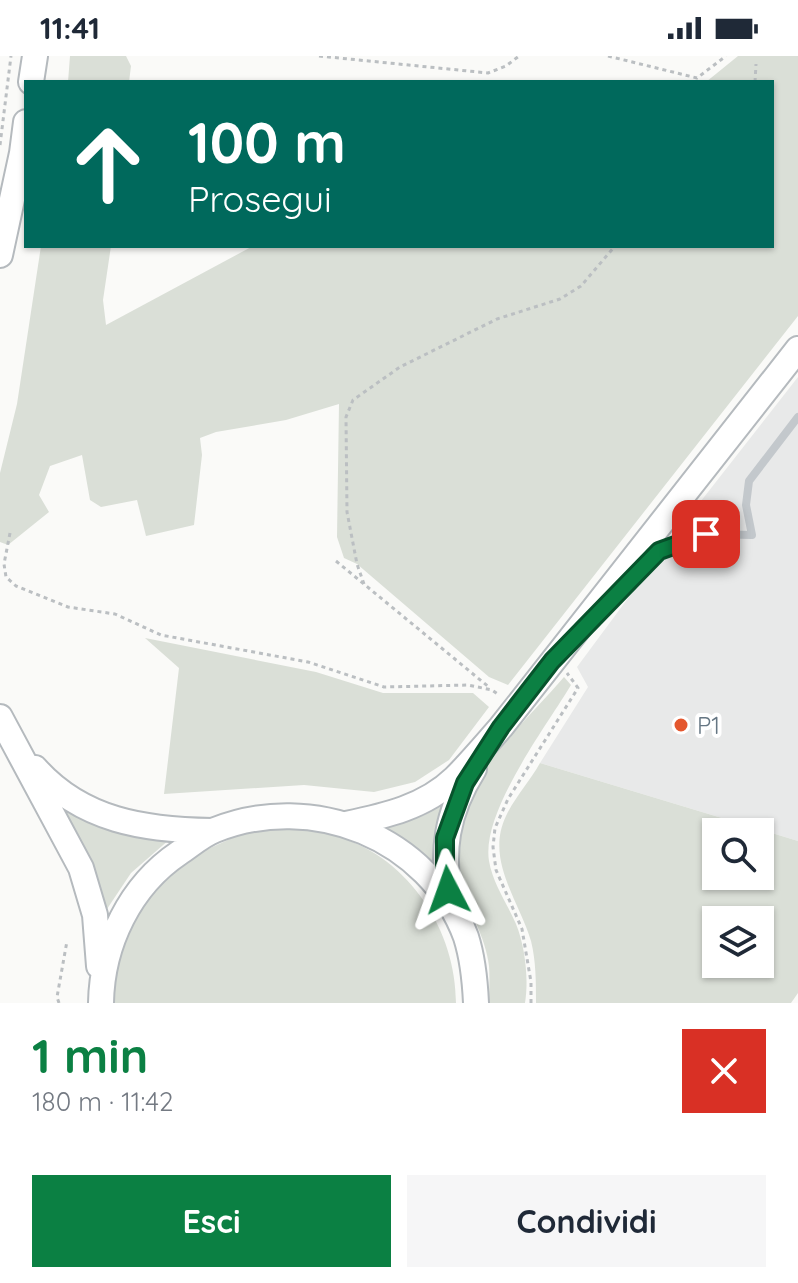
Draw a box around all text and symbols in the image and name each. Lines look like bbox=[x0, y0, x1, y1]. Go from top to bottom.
text: 11:41 bbox=[40, 9, 100, 47]
text: 100 m bbox=[188, 107, 346, 177]
icon: ahead bbox=[56, 112, 160, 216]
text: Prosegui bbox=[188, 176, 332, 221]
pin bbox=[672, 500, 740, 568]
icon: arrive bbox=[684, 512, 728, 556]
place label: P1 bbox=[697, 710, 720, 740]
marker: P1 bbox=[672, 716, 690, 734]
map controls bbox=[702, 818, 774, 978]
button: search bbox=[702, 818, 774, 890]
position arrow bbox=[406, 848, 490, 932]
button: layers bbox=[702, 906, 774, 978]
text: 1 min bbox=[32, 1025, 148, 1085]
button: close bbox=[682, 1029, 766, 1113]
text: 180 m · 11:42 bbox=[32, 1085, 173, 1118]
button: Esci bbox=[32, 1175, 391, 1267]
button: Condividi bbox=[407, 1175, 766, 1267]

